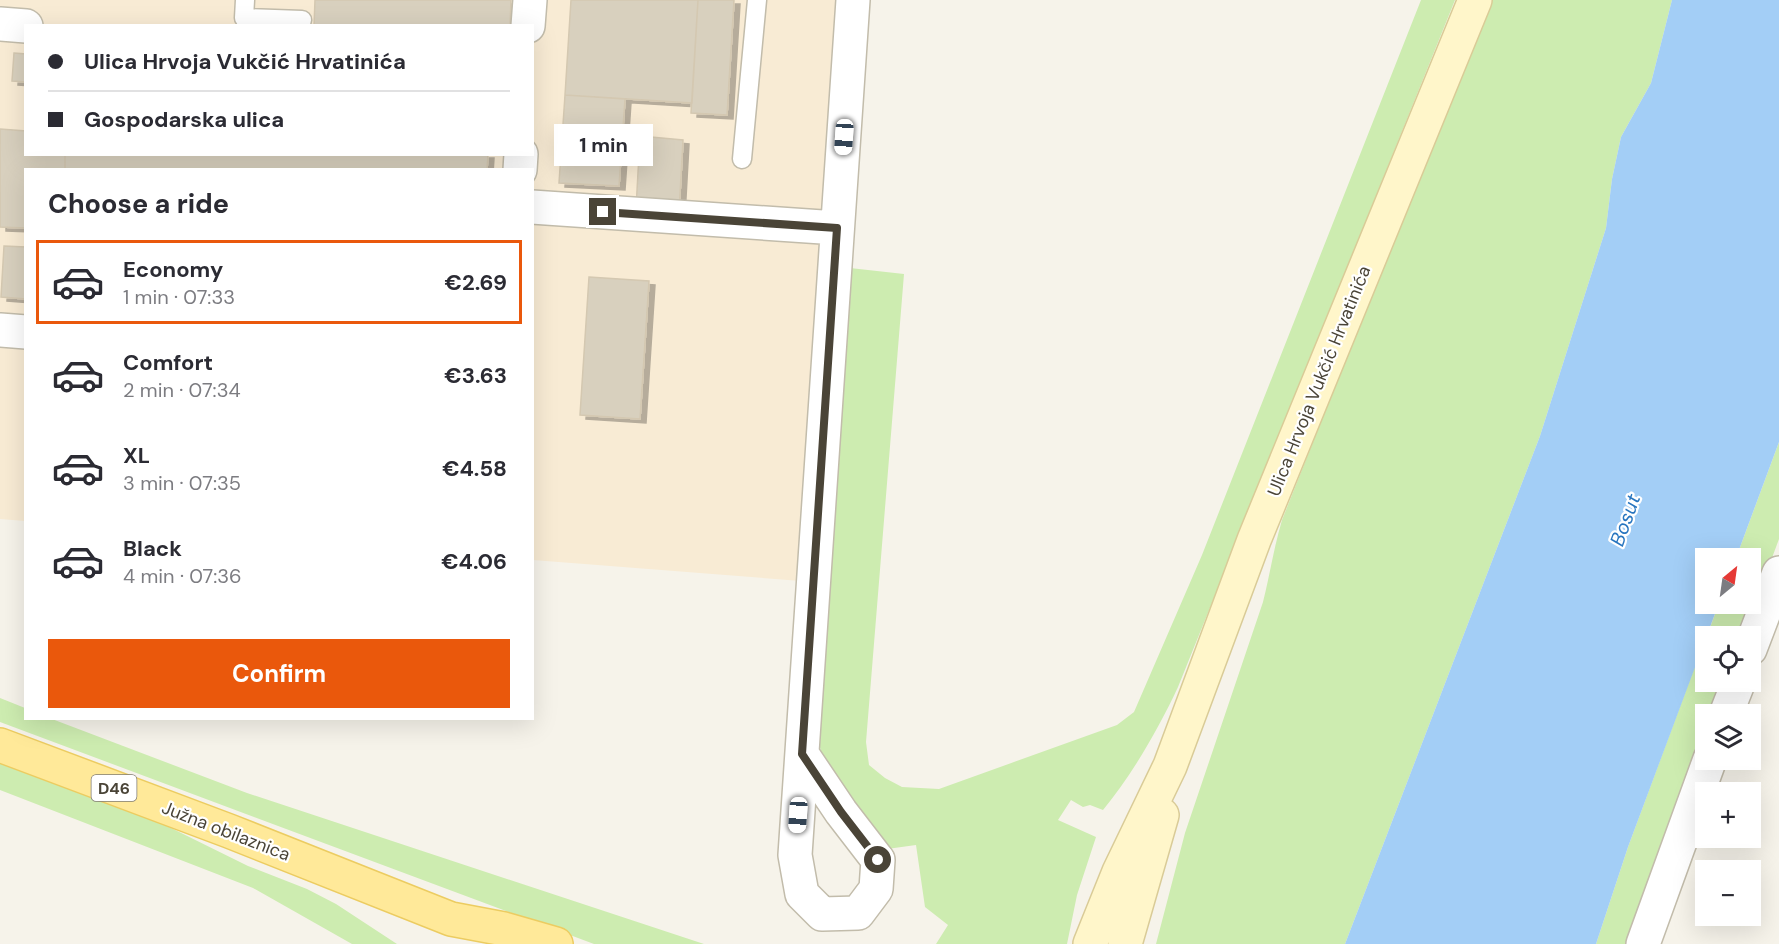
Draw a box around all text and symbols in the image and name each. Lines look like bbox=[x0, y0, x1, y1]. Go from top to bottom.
text: Ulica Hrvoja Vukčić Hrvatinića bbox=[84, 47, 406, 76]
text: Gospodarska ulica bbox=[84, 105, 284, 134]
car bbox=[834, 118, 854, 156]
callout: 1 min bbox=[554, 125, 652, 167]
text: 1 min bbox=[579, 132, 628, 158]
text: Choose a ride bbox=[48, 186, 229, 221]
route end bbox=[589, 198, 616, 225]
icon: car bbox=[51, 255, 105, 309]
text: Economy bbox=[123, 255, 223, 284]
street label: Ulica Hrvoja Vukčić Hrvatinića bbox=[1262, 262, 1376, 500]
text: €2.69 bbox=[445, 268, 507, 297]
text: 1 min · 07:33 bbox=[123, 284, 235, 310]
icon: car bbox=[51, 348, 105, 402]
text: Comfort bbox=[123, 348, 213, 377]
text: €3.63 bbox=[444, 361, 507, 390]
text: 2 min · 07:34 bbox=[123, 377, 241, 403]
icon: car bbox=[51, 441, 105, 495]
text: XL bbox=[123, 441, 150, 470]
text: €4.58 bbox=[442, 454, 507, 483]
text: 3 min · 07:35 bbox=[123, 470, 241, 496]
water label: Bosut bbox=[1604, 490, 1646, 550]
icon: car bbox=[51, 534, 105, 588]
text: Black bbox=[123, 534, 182, 563]
text: €4.06 bbox=[441, 547, 507, 576]
north arrow bbox=[1695, 548, 1761, 614]
map controls bbox=[1695, 548, 1761, 926]
text: 4 min · 07:36 bbox=[123, 563, 242, 589]
button: locate bbox=[1695, 626, 1761, 692]
button: Confirm bbox=[48, 639, 510, 708]
button: layers bbox=[1695, 704, 1761, 770]
road number: D46 bbox=[92, 775, 136, 801]
button: + bbox=[1695, 782, 1761, 848]
street label: Južna obilaznica bbox=[158, 796, 294, 866]
car bbox=[788, 796, 808, 834]
route start bbox=[864, 846, 891, 873]
button: − bbox=[1695, 860, 1761, 926]

